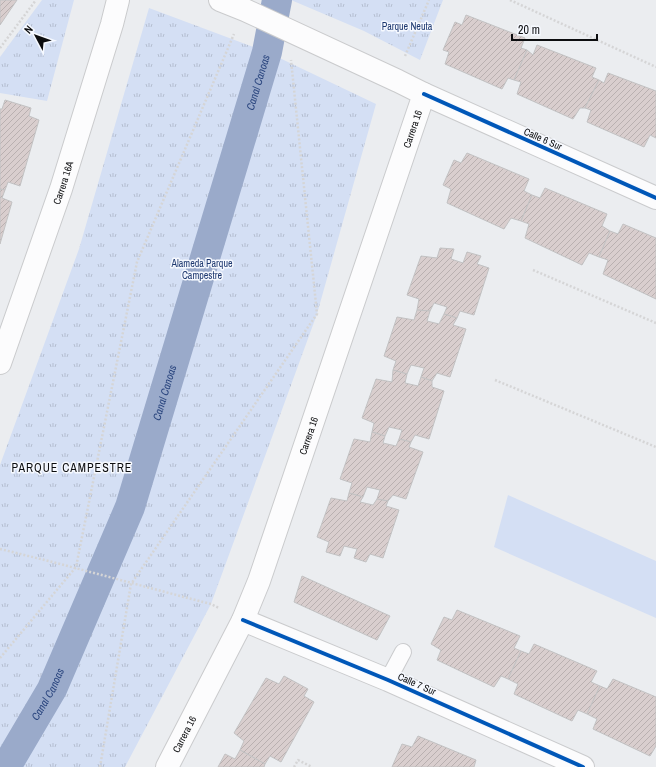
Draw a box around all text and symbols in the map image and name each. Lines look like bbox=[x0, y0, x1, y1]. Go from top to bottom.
north arrow bbox=[16, 16, 56, 56]
scale bar bbox=[512, 16, 597, 42]
park label: Parque Neuta bbox=[382, 20, 433, 33]
text: N bbox=[21, 22, 36, 36]
text: 20 m bbox=[518, 22, 540, 38]
water label: Canal Canoas bbox=[243, 52, 273, 112]
street label: Carrera 16 bbox=[400, 108, 425, 150]
street label: Calle 6 Sur bbox=[522, 125, 564, 153]
street label: Carrera 16A bbox=[50, 159, 76, 206]
park label: Alameda Parque Campestre bbox=[170, 257, 233, 282]
water label: Canal Canoas bbox=[149, 363, 180, 422]
street label: Carrera 16 bbox=[296, 415, 321, 456]
district label: PARQUE CAMPESTRE bbox=[12, 460, 132, 476]
water label: Canal Canoas bbox=[28, 665, 67, 723]
street label: Calle 7 Sur bbox=[396, 670, 438, 698]
street label: Carrera 16 bbox=[169, 713, 199, 755]

